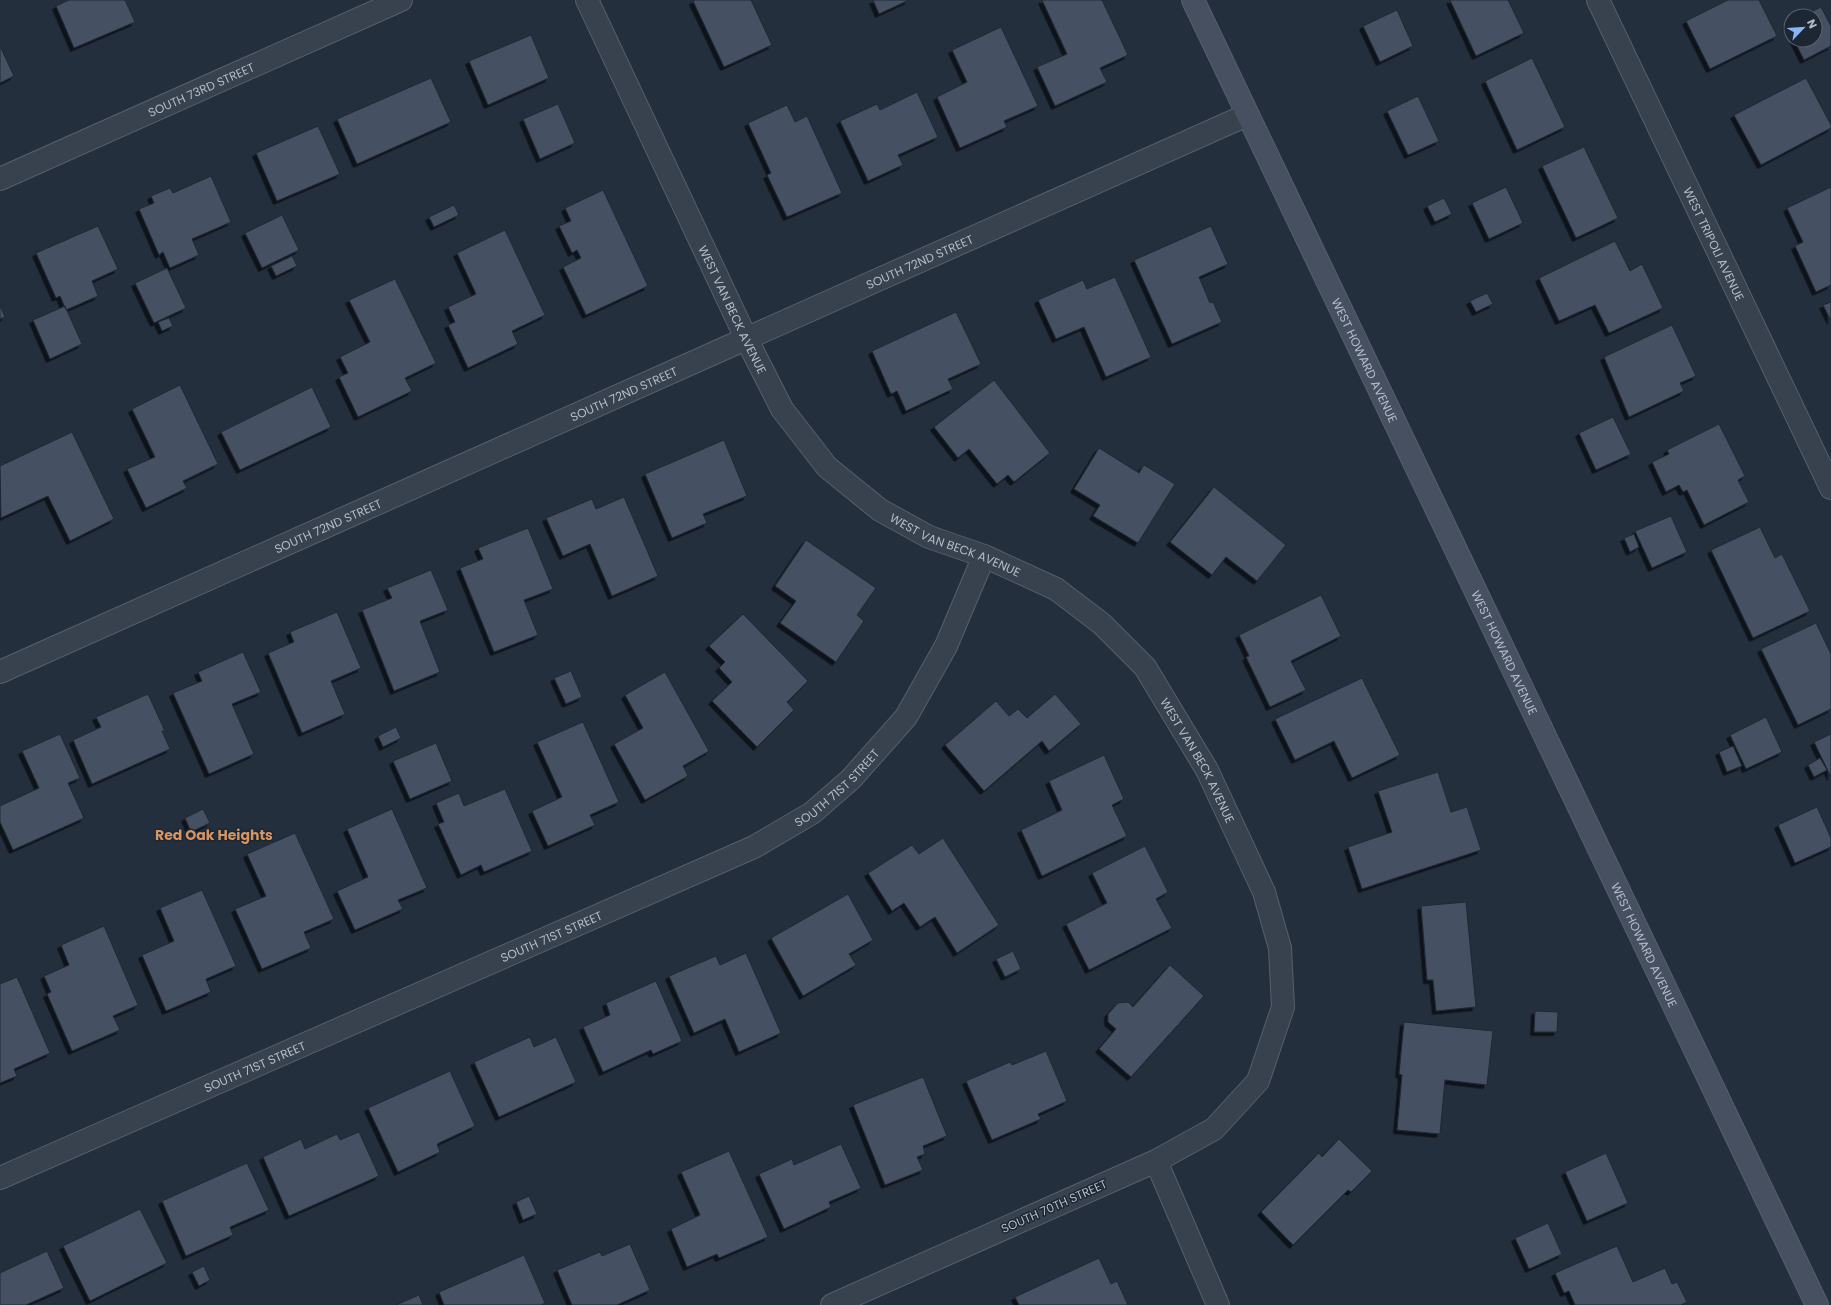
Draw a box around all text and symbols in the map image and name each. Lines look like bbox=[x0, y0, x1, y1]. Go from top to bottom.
north arrow bbox=[1783, 8, 1823, 48]
text: N bbox=[1803, 17, 1821, 31]
street label: SOUTH 73RD STREET bbox=[145, 58, 257, 121]
street label: WEST TRIPOLI AVENUE bbox=[1680, 184, 1749, 303]
street label: SOUTH 72ND STREET bbox=[863, 230, 976, 293]
street label: WEST VAN BECK AVENUE bbox=[695, 242, 771, 377]
street label: WEST HOWARD AVENUE bbox=[1328, 295, 1402, 425]
street label: SOUTH 72ND STREET bbox=[567, 362, 680, 425]
street label: SOUTH 72ND STREET bbox=[271, 494, 385, 557]
street label: WEST VAN BECK AVENUE bbox=[887, 509, 1023, 580]
street label: WEST HOWARD AVENUE bbox=[1468, 587, 1542, 717]
street label: WEST VAN BECK AVENUE bbox=[1157, 694, 1239, 826]
street label: SOUTH 71ST STREET bbox=[791, 744, 883, 830]
district label: Red Oak Heights bbox=[155, 825, 273, 845]
street label: WEST HOWARD AVENUE bbox=[1608, 879, 1682, 1010]
street label: SOUTH 71ST STREET bbox=[498, 906, 605, 966]
street label: SOUTH 71ST STREET bbox=[201, 1036, 309, 1096]
street label: SOUTH 70TH STREET bbox=[998, 1175, 1110, 1237]

